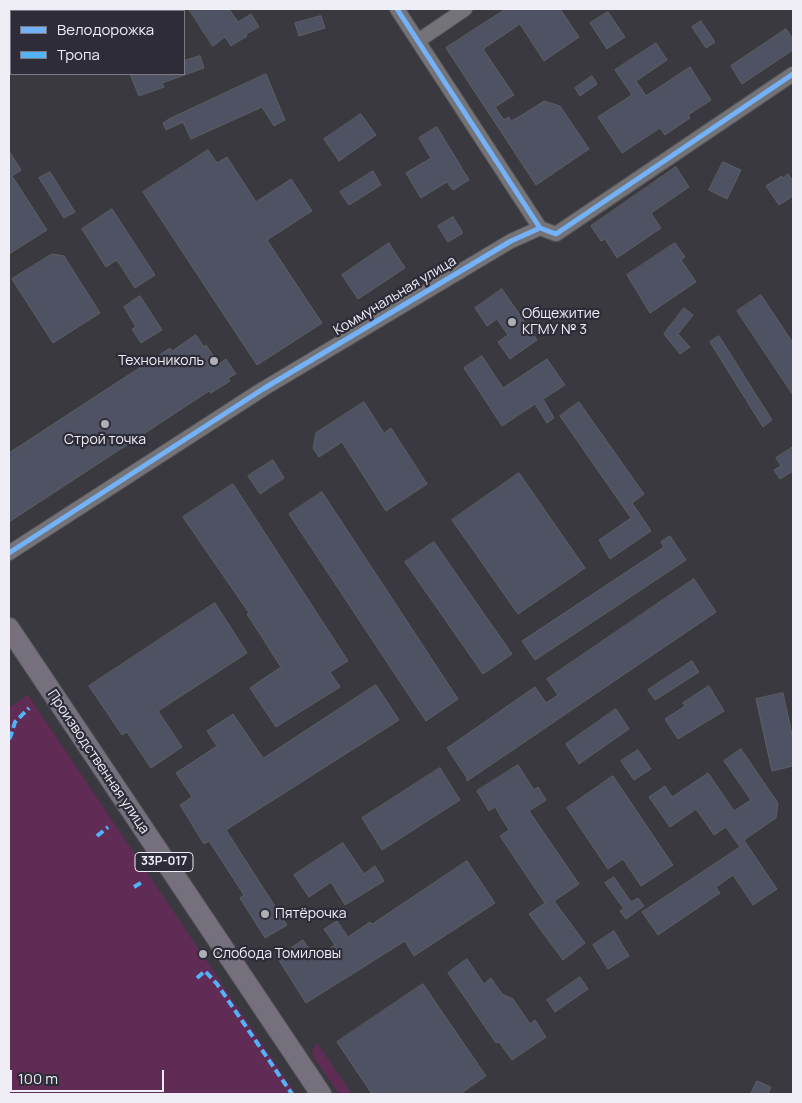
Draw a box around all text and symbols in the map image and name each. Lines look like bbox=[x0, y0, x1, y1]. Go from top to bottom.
legend bbox=[10, 10, 185, 75]
text: Велодорожка bbox=[57, 19, 154, 40]
text: Тропа bbox=[57, 44, 100, 65]
street label: Коммунальная улица bbox=[331, 253, 459, 339]
place label: Общежитие КГМУ № 3 bbox=[522, 306, 600, 338]
marker: Общежитие КГМУ № 3 bbox=[506, 316, 518, 328]
place label: Технониколь bbox=[118, 353, 204, 369]
marker: Технониколь bbox=[208, 355, 220, 367]
marker: Строй точка bbox=[99, 418, 111, 430]
place label: Строй точка bbox=[64, 432, 146, 448]
street label: Производственная улица bbox=[43, 687, 153, 837]
road number: 33Р-017 bbox=[135, 852, 193, 872]
place label: Пятёрочка bbox=[275, 906, 347, 922]
marker: Пятёрочка bbox=[259, 908, 271, 920]
place label: Слобода Томиловы bbox=[213, 946, 341, 962]
marker: Слобода Томиловы bbox=[197, 948, 209, 960]
scale bar bbox=[12, 1060, 166, 1092]
text: 100 m bbox=[18, 1068, 58, 1089]

